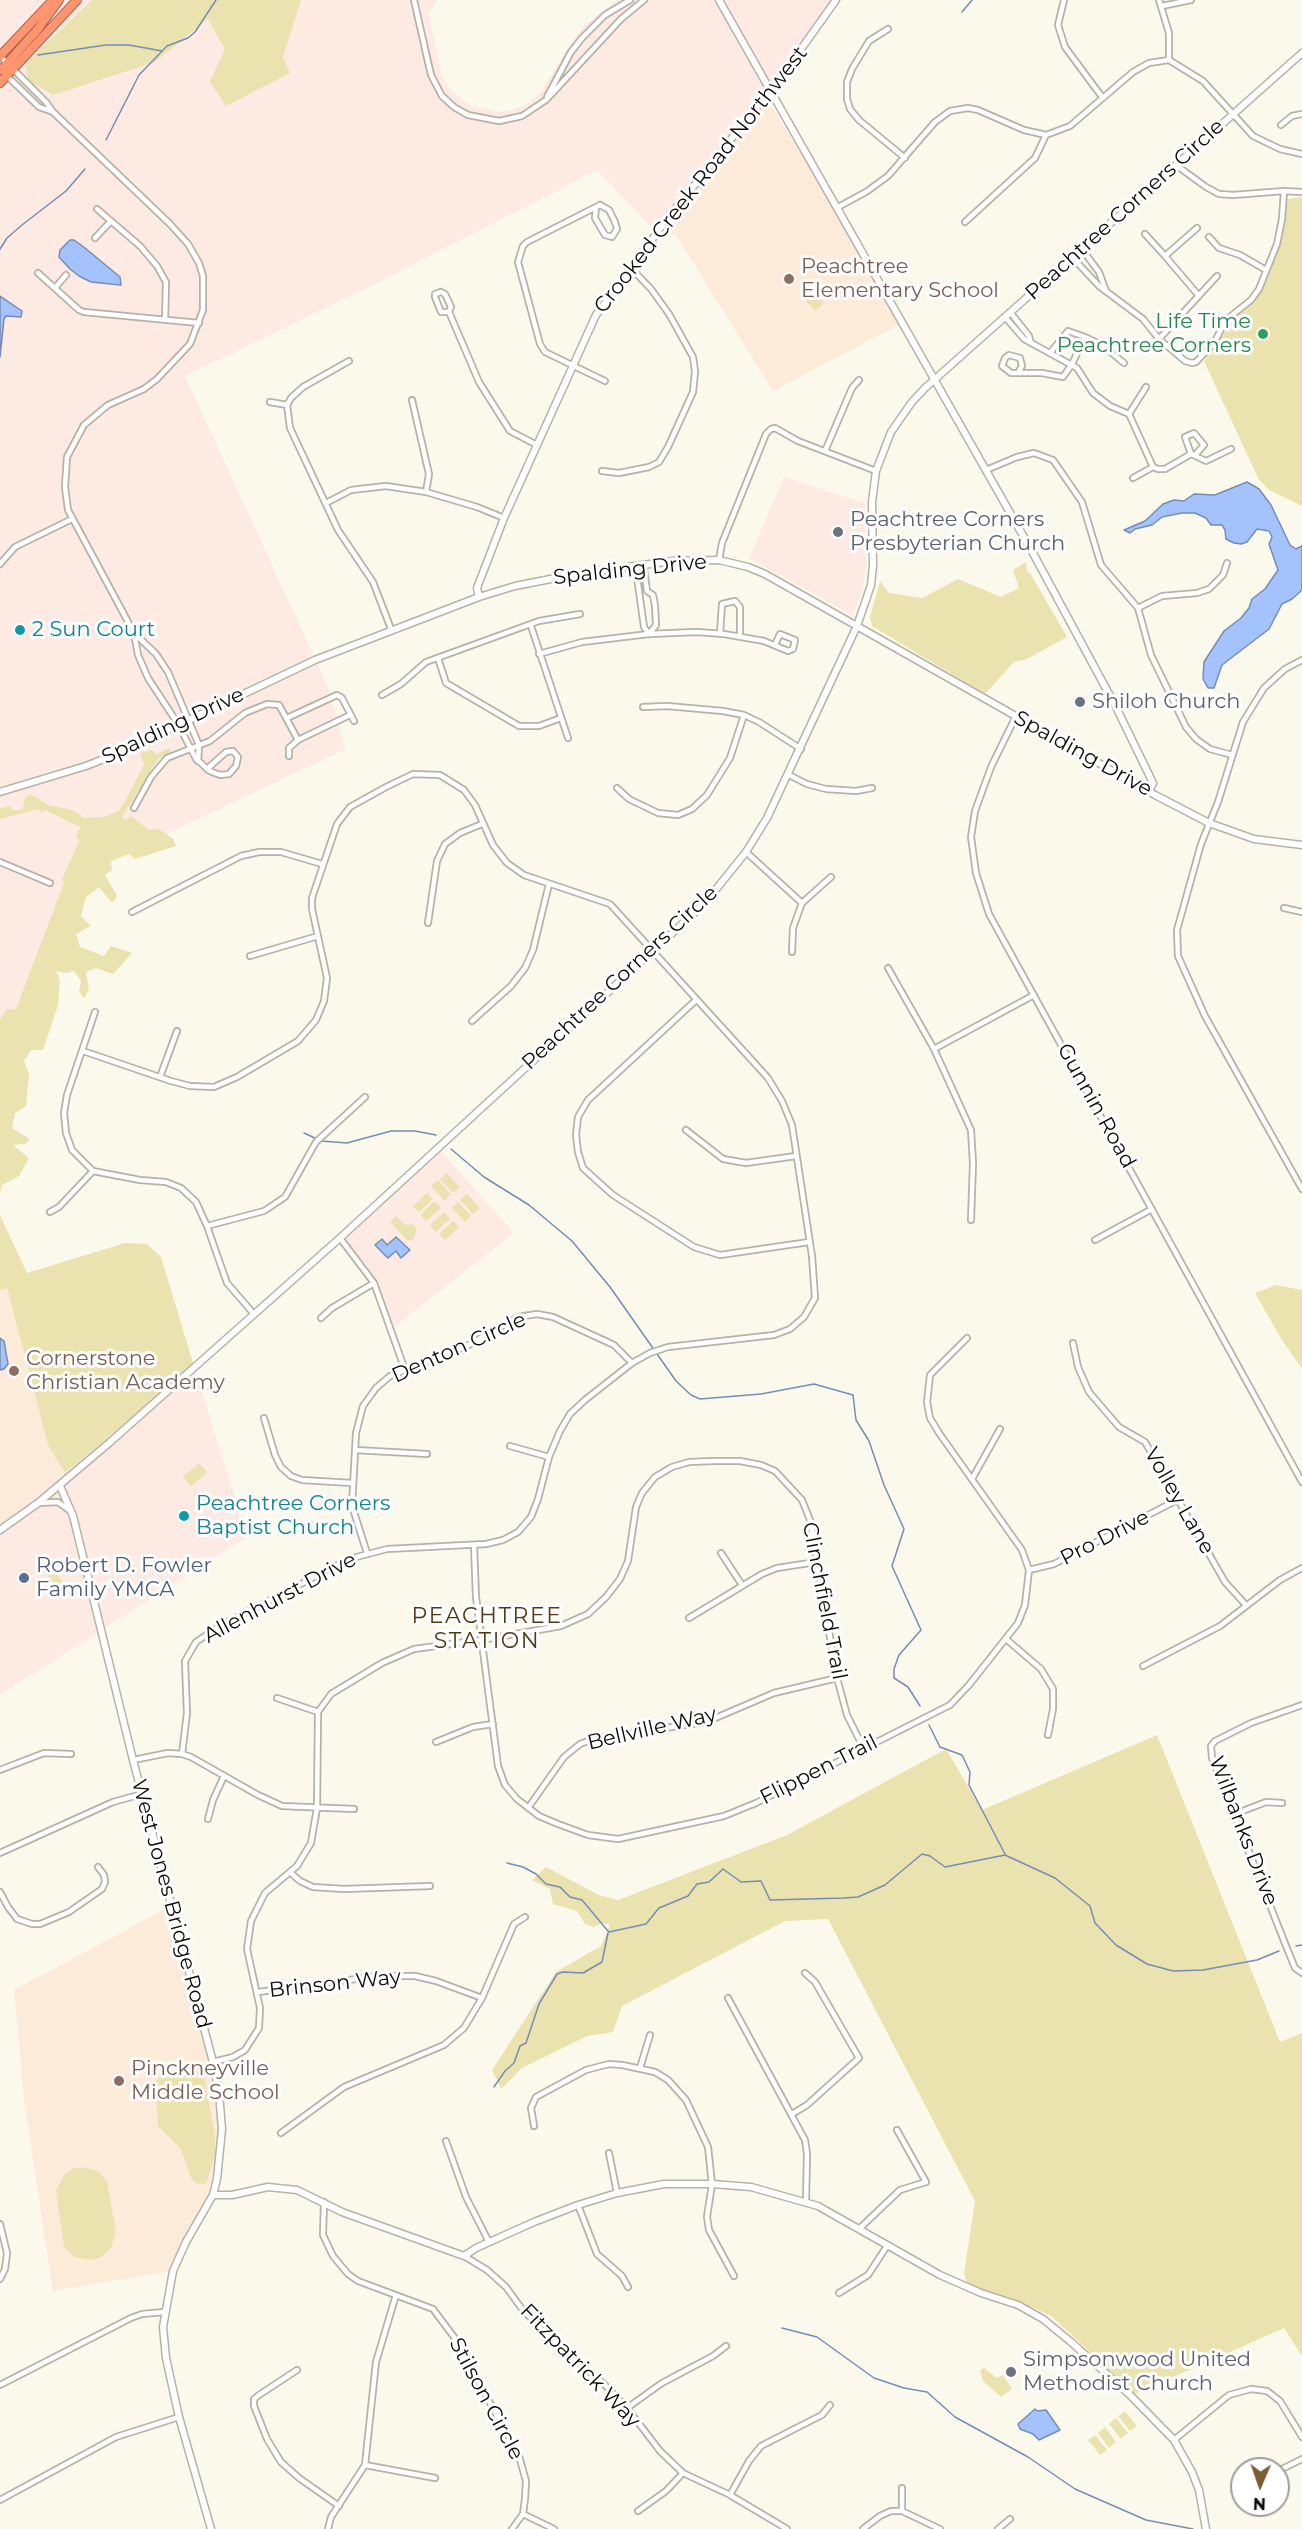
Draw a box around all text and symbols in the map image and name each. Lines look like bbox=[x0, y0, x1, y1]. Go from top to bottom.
street label: Crooked Creek Road Northwest bbox=[589, 41, 813, 319]
street label: Peachtree Corners Circle bbox=[1021, 114, 1229, 306]
place label: Peachtree Elementary School bbox=[801, 254, 999, 304]
marker: Peachtree Elementary School bbox=[782, 272, 796, 286]
place label: Life Time Peachtree Corners bbox=[1057, 309, 1251, 359]
marker: Life Time Peachtree Corners bbox=[1256, 327, 1270, 341]
place label: Peachtree Corners Presbyterian Church bbox=[850, 507, 1065, 557]
marker: Peachtree Corners Presbyterian Church bbox=[831, 525, 845, 539]
street label: Spalding Drive bbox=[552, 549, 708, 591]
place label: 2 Sun Court bbox=[32, 617, 155, 643]
marker: 2 Sun Court bbox=[13, 623, 27, 637]
street label: Spalding Drive bbox=[98, 682, 248, 770]
place label: Shiloh Church bbox=[1092, 689, 1240, 715]
marker: Shiloh Church bbox=[1073, 695, 1087, 709]
street label: Spalding Drive bbox=[1010, 706, 1156, 802]
street label: Peachtree Corners Circle bbox=[517, 881, 723, 1075]
street label: Gunnin Road bbox=[1051, 1039, 1141, 1173]
street label: Denton Circle bbox=[388, 1307, 530, 1389]
place label: Cornerstone Christian Academy bbox=[26, 1346, 225, 1396]
marker: Cornerstone Christian Academy bbox=[7, 1364, 21, 1378]
street label: Volley Lane bbox=[1138, 1443, 1220, 1559]
place label: Peachtree Corners Baptist Church bbox=[196, 1491, 390, 1541]
street label: Pro Drive bbox=[1056, 1505, 1154, 1571]
marker: Peachtree Corners Baptist Church bbox=[177, 1509, 191, 1523]
street label: Clinchfield Trail bbox=[796, 1520, 852, 1682]
street label: Allenhurst Drive bbox=[199, 1547, 361, 1649]
place label: Robert D. Fowler Family YMCA bbox=[36, 1553, 212, 1603]
marker: Robert D. Fowler Family YMCA bbox=[17, 1571, 31, 1585]
district label: PEACHTREE STATION bbox=[412, 1604, 562, 1656]
street label: Bellville Way bbox=[585, 1702, 719, 1756]
street label: Flippen Trail bbox=[756, 1730, 882, 1810]
street label: Wilbanks Drive bbox=[1203, 1753, 1283, 1909]
street label: West Jones Bridge Road bbox=[126, 1777, 216, 2031]
street label: Brinson Way bbox=[268, 1965, 402, 2003]
place label: Pinckneyville Middle School bbox=[131, 2056, 280, 2106]
marker: Pinckneyville Middle School bbox=[112, 2074, 126, 2088]
street label: Fitzpatrick Way bbox=[515, 2299, 645, 2433]
street label: Stilson Circle bbox=[443, 2334, 529, 2464]
place label: Simpsonwood United Methodist Church bbox=[1023, 2347, 1251, 2397]
marker: Simpsonwood United Methodist Church bbox=[1004, 2365, 1018, 2379]
north arrow bbox=[1230, 2457, 1290, 2517]
text: N bbox=[1253, 2494, 1266, 2513]

